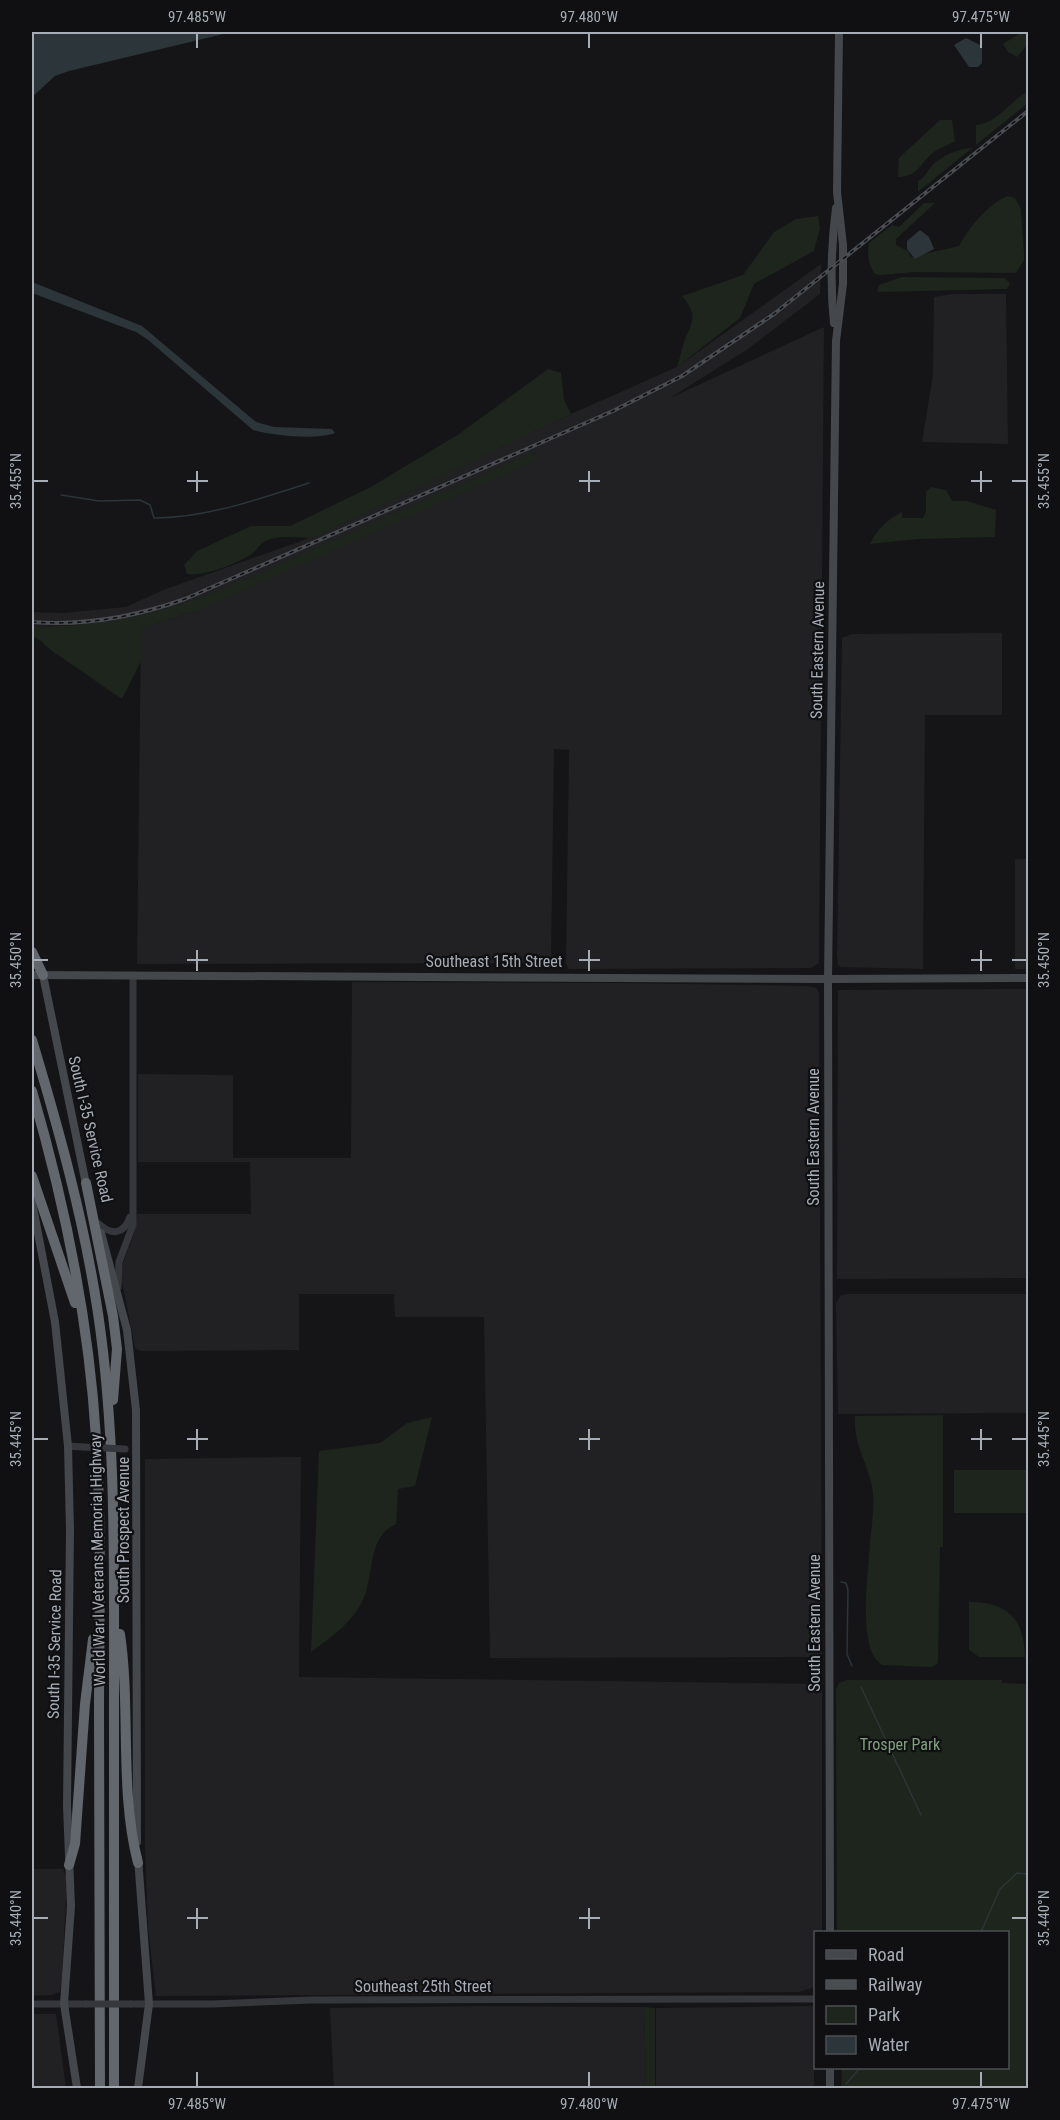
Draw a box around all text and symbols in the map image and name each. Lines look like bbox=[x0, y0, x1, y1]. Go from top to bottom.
text: 97.485°W bbox=[168, 8, 227, 26]
text: 97.480°W bbox=[560, 8, 619, 26]
text: 97.475°W bbox=[952, 8, 1011, 26]
text: 35.455°N bbox=[7, 453, 25, 509]
text: 35.455°N bbox=[1035, 453, 1053, 509]
street label: South Eastern Avenue bbox=[807, 581, 828, 719]
text: 35.450°N bbox=[7, 932, 25, 988]
text: 35.450°N bbox=[1035, 932, 1053, 988]
street label: Southeast 15th Street bbox=[426, 952, 563, 971]
street label: South I-35 Service Road bbox=[64, 1054, 117, 1204]
street label: South Eastern Avenue bbox=[804, 1068, 823, 1206]
text: 35.445°N bbox=[7, 1411, 25, 1467]
text: 35.445°N bbox=[1035, 1411, 1053, 1467]
street label: World War I Veterans Memorial Highway bbox=[86, 1433, 109, 1686]
street label: South Prospect Avenue bbox=[114, 1457, 133, 1603]
street label: South Eastern Avenue bbox=[805, 1554, 824, 1692]
street label: South I-35 Service Road bbox=[44, 1569, 65, 1719]
park label: Trosper Park bbox=[860, 1735, 941, 1754]
text: 35.440°N bbox=[7, 1890, 25, 1946]
text: 35.440°N bbox=[1035, 1890, 1053, 1946]
legend bbox=[814, 1931, 1009, 2069]
text: Road bbox=[868, 1944, 904, 1965]
text: Railway bbox=[868, 1974, 923, 1995]
street label: Southeast 25th Street bbox=[355, 1977, 492, 1996]
text: Park bbox=[868, 2004, 900, 2025]
text: Water bbox=[868, 2034, 910, 2055]
text: 97.485°W bbox=[168, 2095, 227, 2113]
text: 97.480°W bbox=[560, 2095, 619, 2113]
text: 97.475°W bbox=[952, 2095, 1011, 2113]

